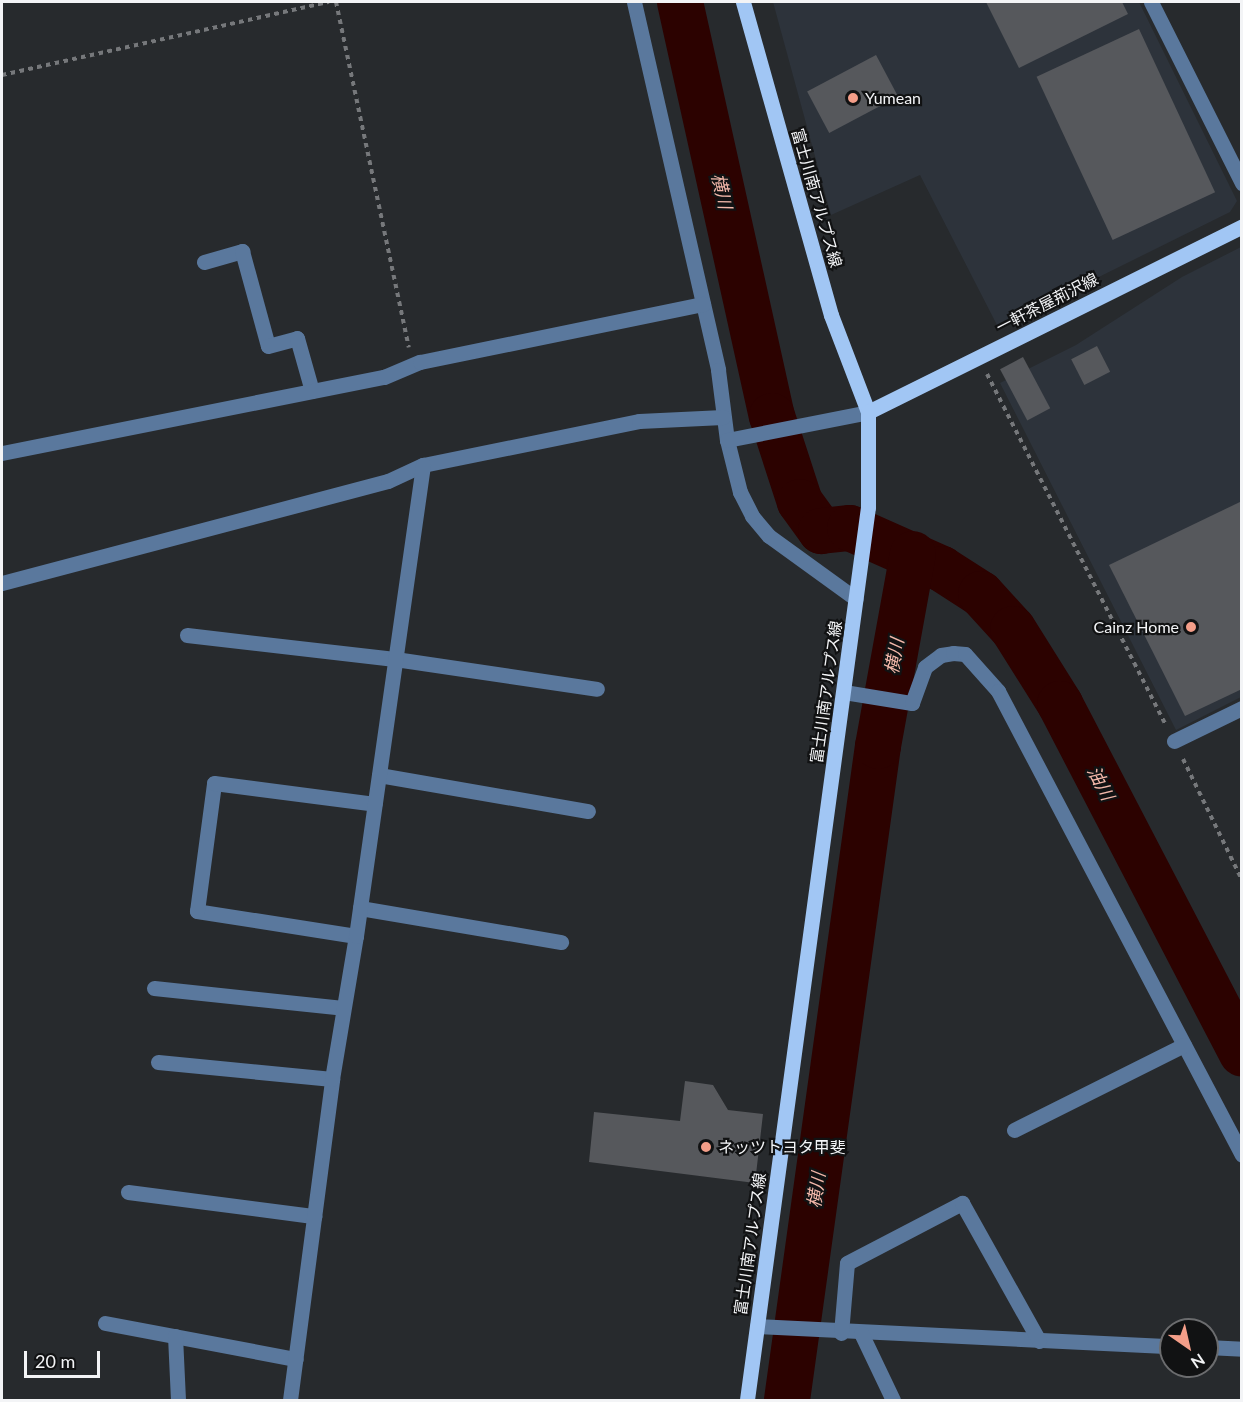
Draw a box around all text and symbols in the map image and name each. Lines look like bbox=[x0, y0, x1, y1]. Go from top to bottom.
place label: Yumean bbox=[865, 88, 921, 108]
marker: Yumean bbox=[846, 91, 860, 105]
street label: 富士川南アルプス線 bbox=[788, 126, 846, 270]
water label: 横川 bbox=[707, 171, 737, 211]
street label: 一軒茶屋荊沢線 bbox=[993, 269, 1101, 337]
place label: Cainz Home bbox=[1094, 617, 1179, 637]
street label: 富士川南アルプス線 bbox=[806, 619, 846, 765]
marker: Cainz Home bbox=[1184, 620, 1198, 634]
water label: 横川 bbox=[880, 636, 908, 676]
water label: 油川 bbox=[1083, 762, 1119, 804]
place label: ネッツトヨタ甲斐 bbox=[718, 1137, 846, 1157]
marker: ネッツトヨタ甲斐 bbox=[699, 1140, 713, 1154]
street label: 富士川南アルプス線 bbox=[730, 1171, 770, 1317]
water label: 横川 bbox=[803, 1171, 829, 1209]
north arrow bbox=[1159, 1318, 1219, 1378]
scale bar bbox=[27, 1339, 104, 1377]
text: 20 m bbox=[35, 1350, 75, 1372]
text: N bbox=[1188, 1350, 1209, 1373]

